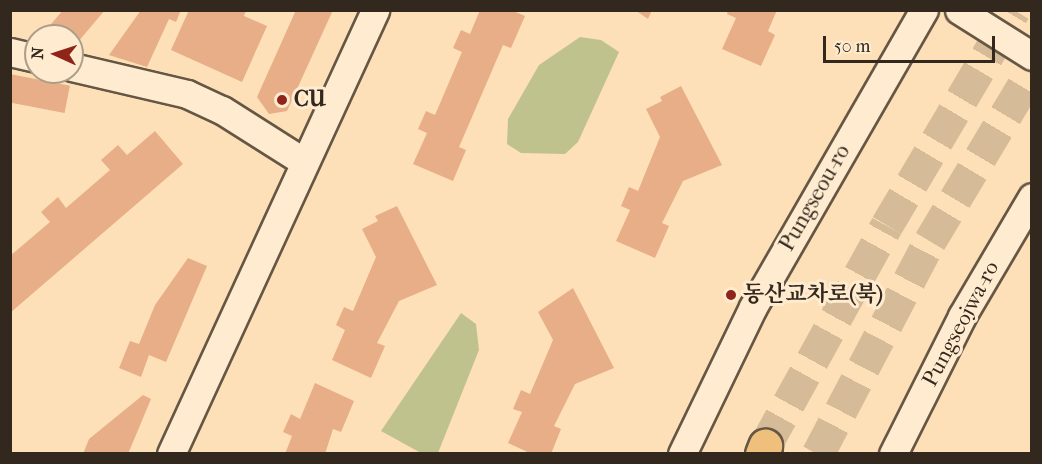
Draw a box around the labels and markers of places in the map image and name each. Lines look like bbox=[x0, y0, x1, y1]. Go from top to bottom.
place label: CU bbox=[294, 87, 326, 113]
marker: CU bbox=[275, 93, 289, 107]
place label: 동산교차로(북) bbox=[743, 282, 883, 308]
marker: 동산교차로(북) bbox=[724, 288, 738, 302]

